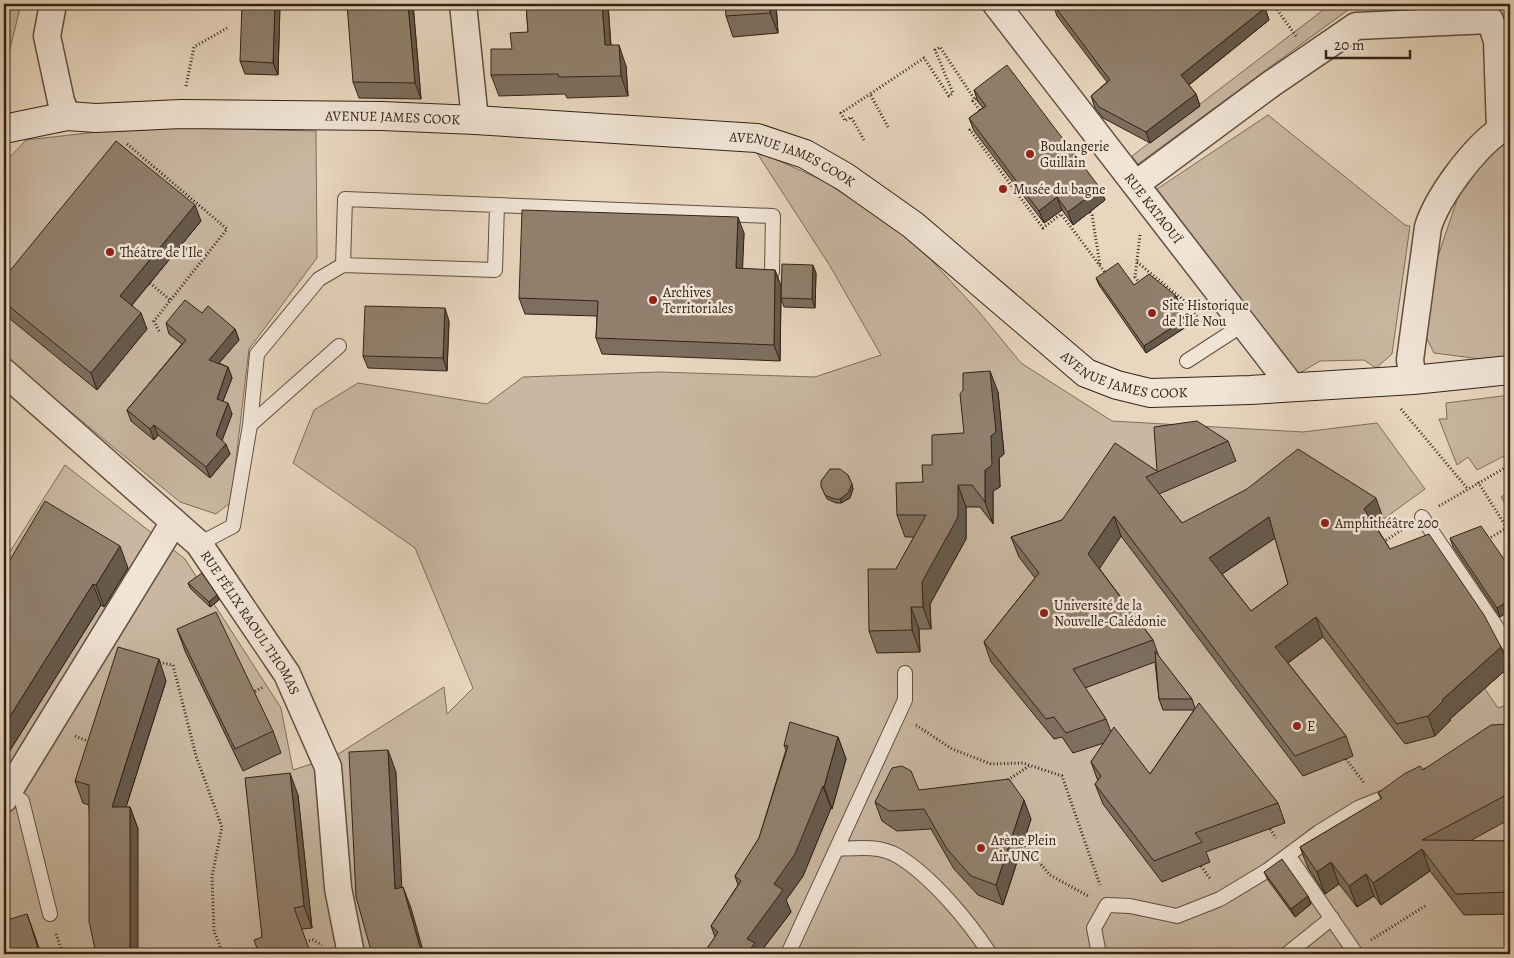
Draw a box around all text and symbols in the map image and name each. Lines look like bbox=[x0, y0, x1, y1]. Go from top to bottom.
scale bar bbox=[1326, 28, 1410, 60]
text: 20 m bbox=[1334, 35, 1365, 55]
street label: AVENUE JAMES COOK bbox=[324, 106, 460, 129]
street label: AVENUE JAMES COOK bbox=[728, 127, 859, 191]
place label: Boulangerie Guillain bbox=[1040, 137, 1109, 172]
marker: Boulangerie Guillain bbox=[1024, 148, 1036, 160]
street label: RUE KATAOUÏ bbox=[1120, 169, 1187, 248]
place label: Musée du bagne bbox=[1013, 180, 1106, 199]
marker: Musée du bagne bbox=[997, 183, 1009, 195]
place label: Théâtre de l'Ile bbox=[120, 243, 203, 262]
marker: Théâtre de l'Ile bbox=[104, 246, 116, 258]
place label: Archives Territoriales bbox=[662, 283, 734, 318]
marker: Archives Territoriales bbox=[647, 294, 659, 306]
place label: Site Historique de l'Île Nou bbox=[1162, 296, 1249, 331]
marker: Site Historique de l'Île Nou bbox=[1146, 307, 1158, 319]
street label: AVENUE JAMES COOK bbox=[1056, 346, 1188, 403]
place label: Amphithéâtre 200 bbox=[1334, 514, 1439, 533]
marker: Amphithéâtre 200 bbox=[1319, 517, 1331, 529]
street label: RUE FÉLIX RAOUL THOMAS bbox=[196, 547, 304, 698]
place label: Université de la Nouvelle-Calédonie bbox=[1054, 596, 1166, 631]
marker: Université de la Nouvelle-Calédonie bbox=[1038, 607, 1050, 619]
place label: E bbox=[1307, 717, 1315, 736]
marker: E bbox=[1291, 720, 1303, 732]
place label: Arène Plein Air UNC bbox=[990, 831, 1056, 866]
marker: Arène Plein Air UNC bbox=[975, 842, 987, 854]

